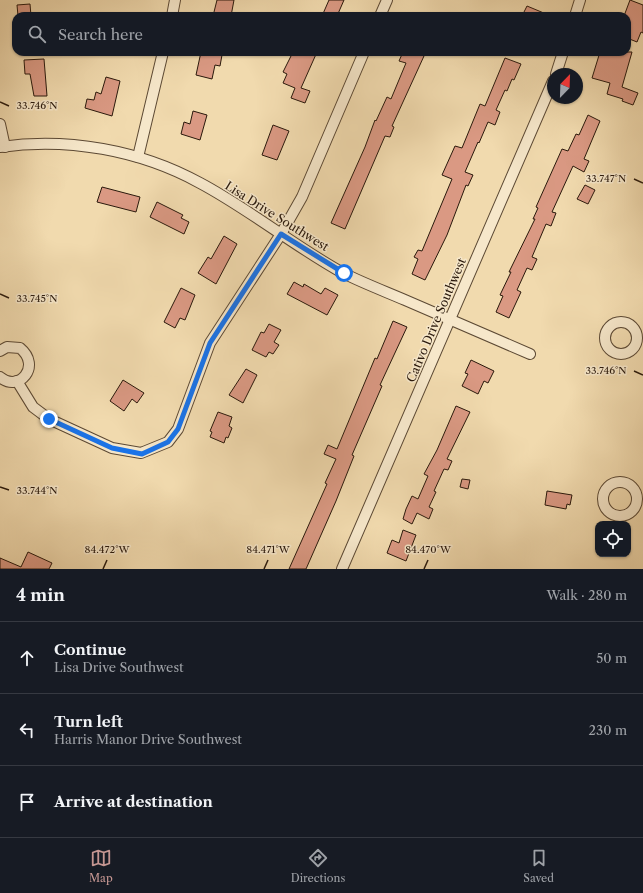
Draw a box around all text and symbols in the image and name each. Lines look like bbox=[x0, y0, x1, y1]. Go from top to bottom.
search box bbox=[12, 12, 631, 56]
icon: search bbox=[26, 23, 48, 45]
text: Search here bbox=[58, 25, 143, 44]
north arrow bbox=[547, 68, 583, 104]
text: 33.746°N bbox=[16, 99, 58, 112]
text: 33.747°N bbox=[586, 172, 626, 185]
street label: Lisa Drive Southwest bbox=[222, 178, 332, 254]
street label: Cativo Drive Southwest bbox=[403, 255, 469, 384]
route start bbox=[335, 264, 353, 282]
text: 33.745°N bbox=[17, 292, 57, 305]
text: 33.746°N bbox=[585, 364, 627, 377]
route end bbox=[40, 410, 58, 428]
text: 33.744°N bbox=[16, 484, 58, 497]
map controls bbox=[595, 521, 631, 557]
button: locate bbox=[595, 521, 631, 557]
text: 84.472°W bbox=[84, 543, 131, 556]
text: 84.471°W bbox=[246, 543, 291, 556]
text: 84.470°W bbox=[405, 543, 452, 556]
text: 4 min bbox=[16, 585, 65, 605]
text: Walk · 280 m bbox=[546, 587, 627, 603]
text: Continue bbox=[54, 640, 126, 659]
icon: ahead bbox=[16, 647, 38, 669]
text: 50 m bbox=[596, 650, 627, 666]
text: Lisa Drive Southwest bbox=[54, 659, 184, 675]
text: Turn left bbox=[54, 712, 123, 731]
icon: left bbox=[16, 719, 38, 741]
text: 230 m bbox=[589, 722, 627, 738]
text: Harris Manor Drive Southwest bbox=[54, 731, 242, 747]
icon: arrive bbox=[16, 791, 38, 813]
text: Arrive at destination bbox=[54, 792, 213, 811]
tab: Map bbox=[89, 847, 113, 885]
tab: Directions bbox=[291, 847, 345, 885]
tab: Saved bbox=[523, 847, 554, 885]

